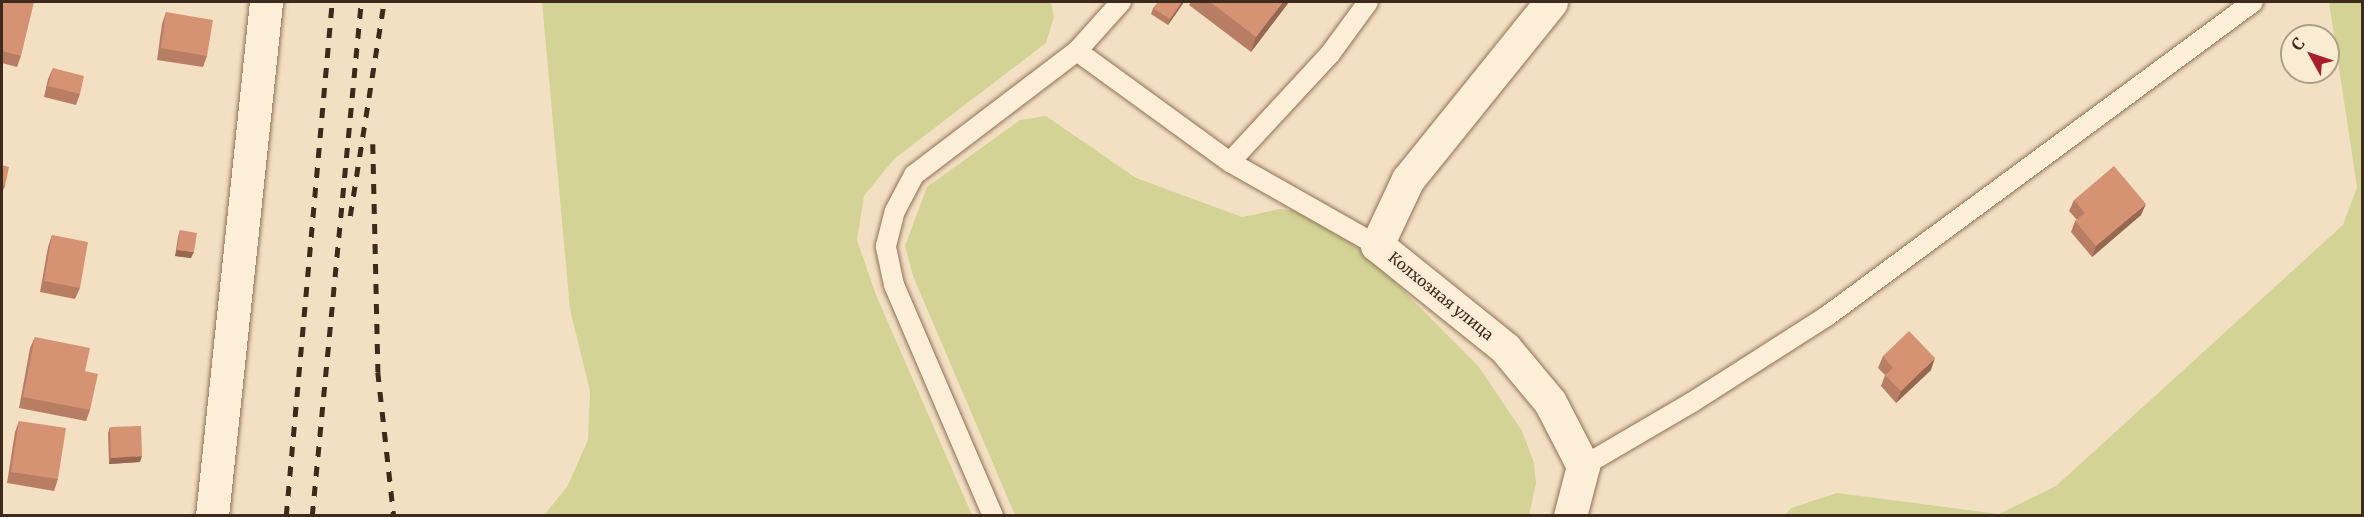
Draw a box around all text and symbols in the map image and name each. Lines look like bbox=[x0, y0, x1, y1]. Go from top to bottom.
north arrow bbox=[2280, 24, 2340, 84]
text: С bbox=[2287, 33, 2309, 54]
street label: Колхозная улица bbox=[1385, 248, 1497, 344]

